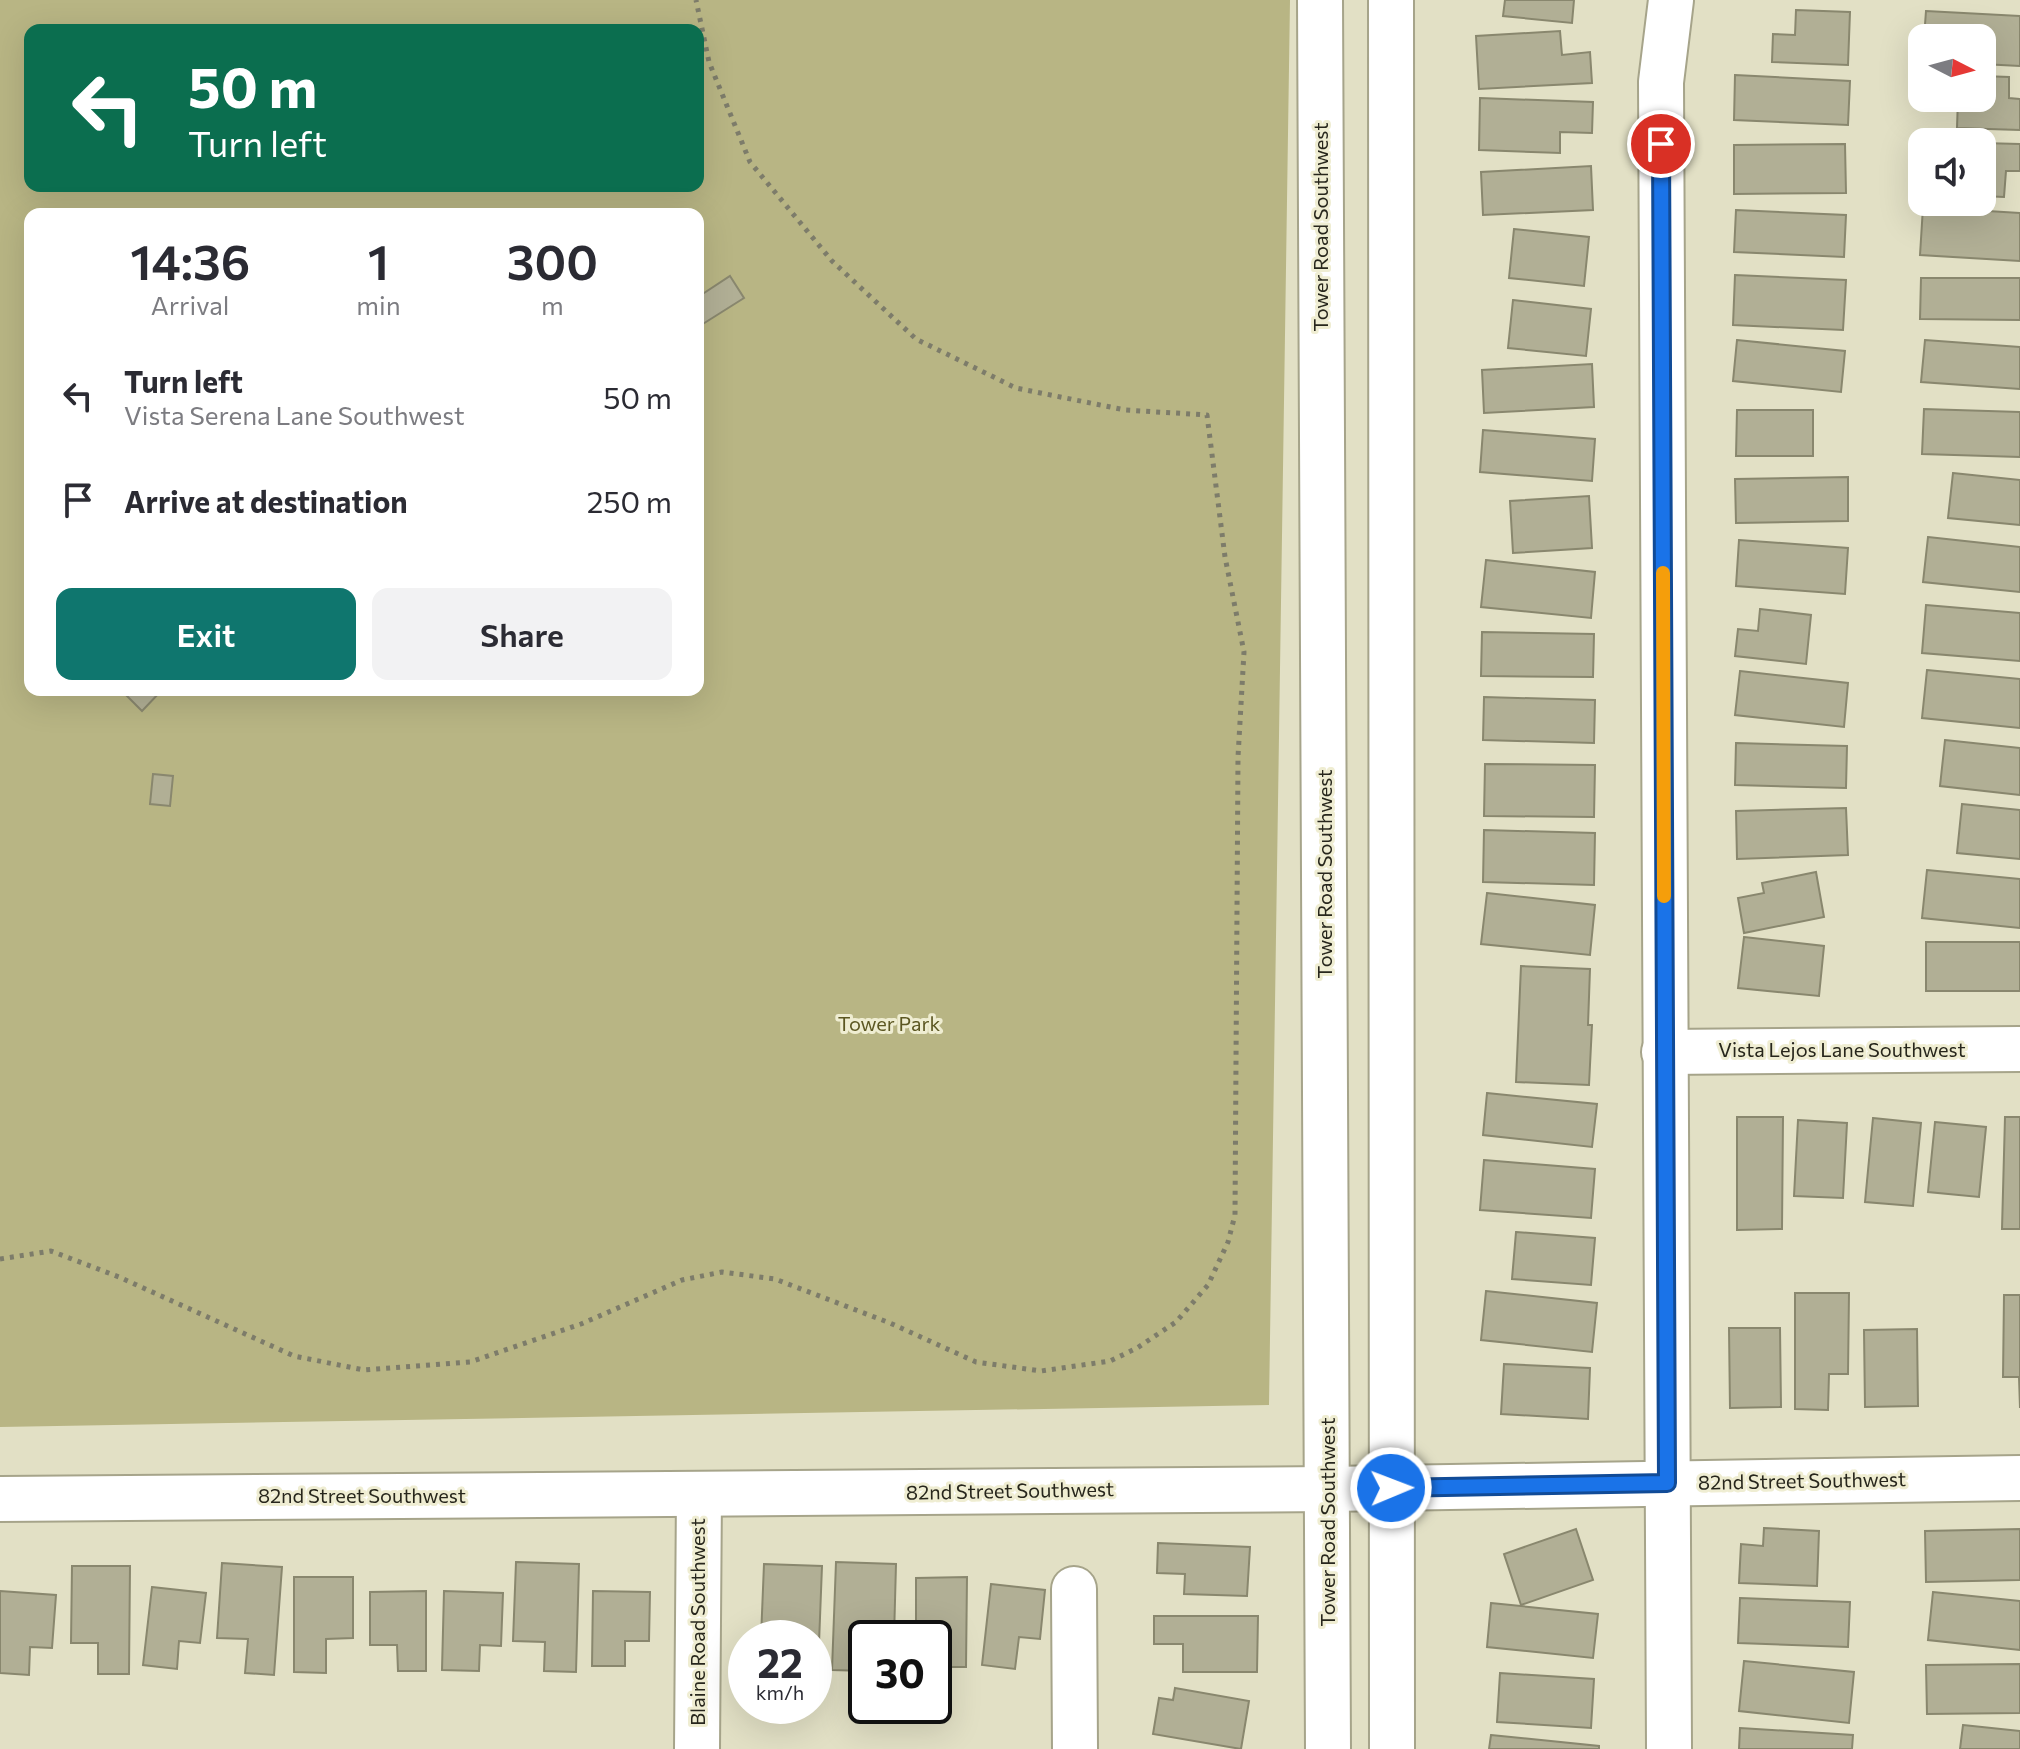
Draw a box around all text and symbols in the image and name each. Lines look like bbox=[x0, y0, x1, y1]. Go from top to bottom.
north arrow bbox=[1908, 24, 1996, 112]
map controls bbox=[1908, 24, 1996, 216]
text: 50 m bbox=[188, 51, 317, 120]
icon: left bbox=[56, 56, 160, 160]
pin bbox=[1627, 110, 1695, 178]
text: Turn left bbox=[188, 120, 327, 164]
street label: Tower Road Southwest bbox=[1308, 122, 1332, 332]
icon: arrive bbox=[1639, 122, 1683, 166]
button: sound bbox=[1908, 128, 1996, 216]
text: 14:36 bbox=[130, 231, 250, 290]
text: 1 bbox=[368, 231, 389, 290]
text: 300 bbox=[507, 231, 598, 290]
text: Arrival bbox=[151, 289, 229, 320]
text: min bbox=[356, 289, 401, 320]
text: m bbox=[541, 289, 564, 320]
text: Turn left bbox=[124, 362, 243, 399]
icon: left bbox=[56, 374, 100, 418]
text: 50 m bbox=[603, 378, 672, 415]
text: Vista Serena Lane Southwest bbox=[124, 399, 465, 430]
icon: arrive bbox=[56, 478, 100, 522]
text: Arrive at destination bbox=[124, 482, 408, 519]
text: 250 m bbox=[587, 482, 672, 519]
button: Exit bbox=[56, 588, 356, 680]
button: Share bbox=[372, 588, 672, 680]
street label: Tower Road Southwest bbox=[1312, 769, 1336, 979]
park label: Tower Park bbox=[838, 1011, 941, 1035]
street label: Vista Lejos Lane Southwest bbox=[1718, 1037, 1966, 1061]
street label: Tower Road Southwest bbox=[1315, 1417, 1339, 1627]
position arrow bbox=[1349, 1446, 1433, 1530]
street label: 82nd Street Southwest bbox=[1698, 1466, 1906, 1494]
street label: 82nd Street Southwest bbox=[906, 1476, 1114, 1504]
street label: 82nd Street Southwest bbox=[258, 1483, 466, 1507]
street label: Blaine Road Southwest bbox=[685, 1518, 709, 1726]
speed limit sign: 30 bbox=[848, 1620, 952, 1724]
text: 22 bbox=[757, 1637, 803, 1686]
text: km/h bbox=[756, 1680, 804, 1704]

